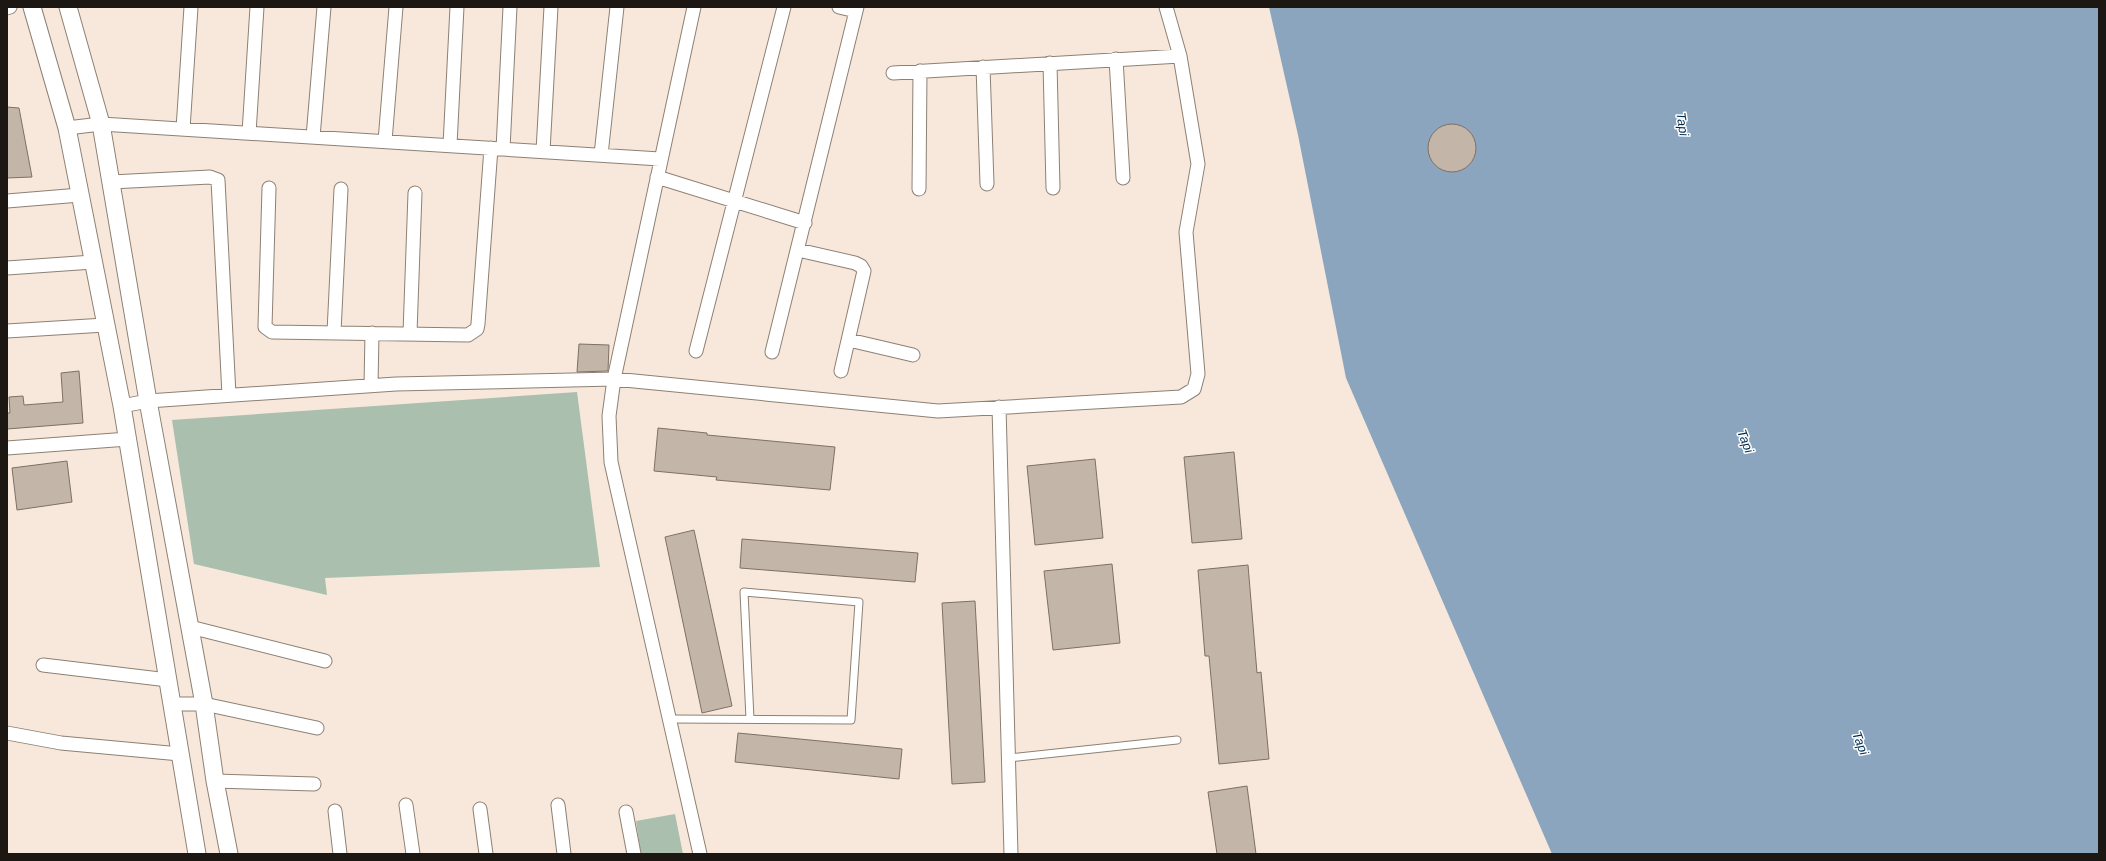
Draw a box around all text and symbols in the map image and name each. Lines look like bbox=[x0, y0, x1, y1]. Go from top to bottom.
water label: Tapi bbox=[1673, 111, 1692, 138]
water label: Tapi bbox=[1734, 427, 1757, 456]
water label: Tapi bbox=[1849, 729, 1872, 758]

